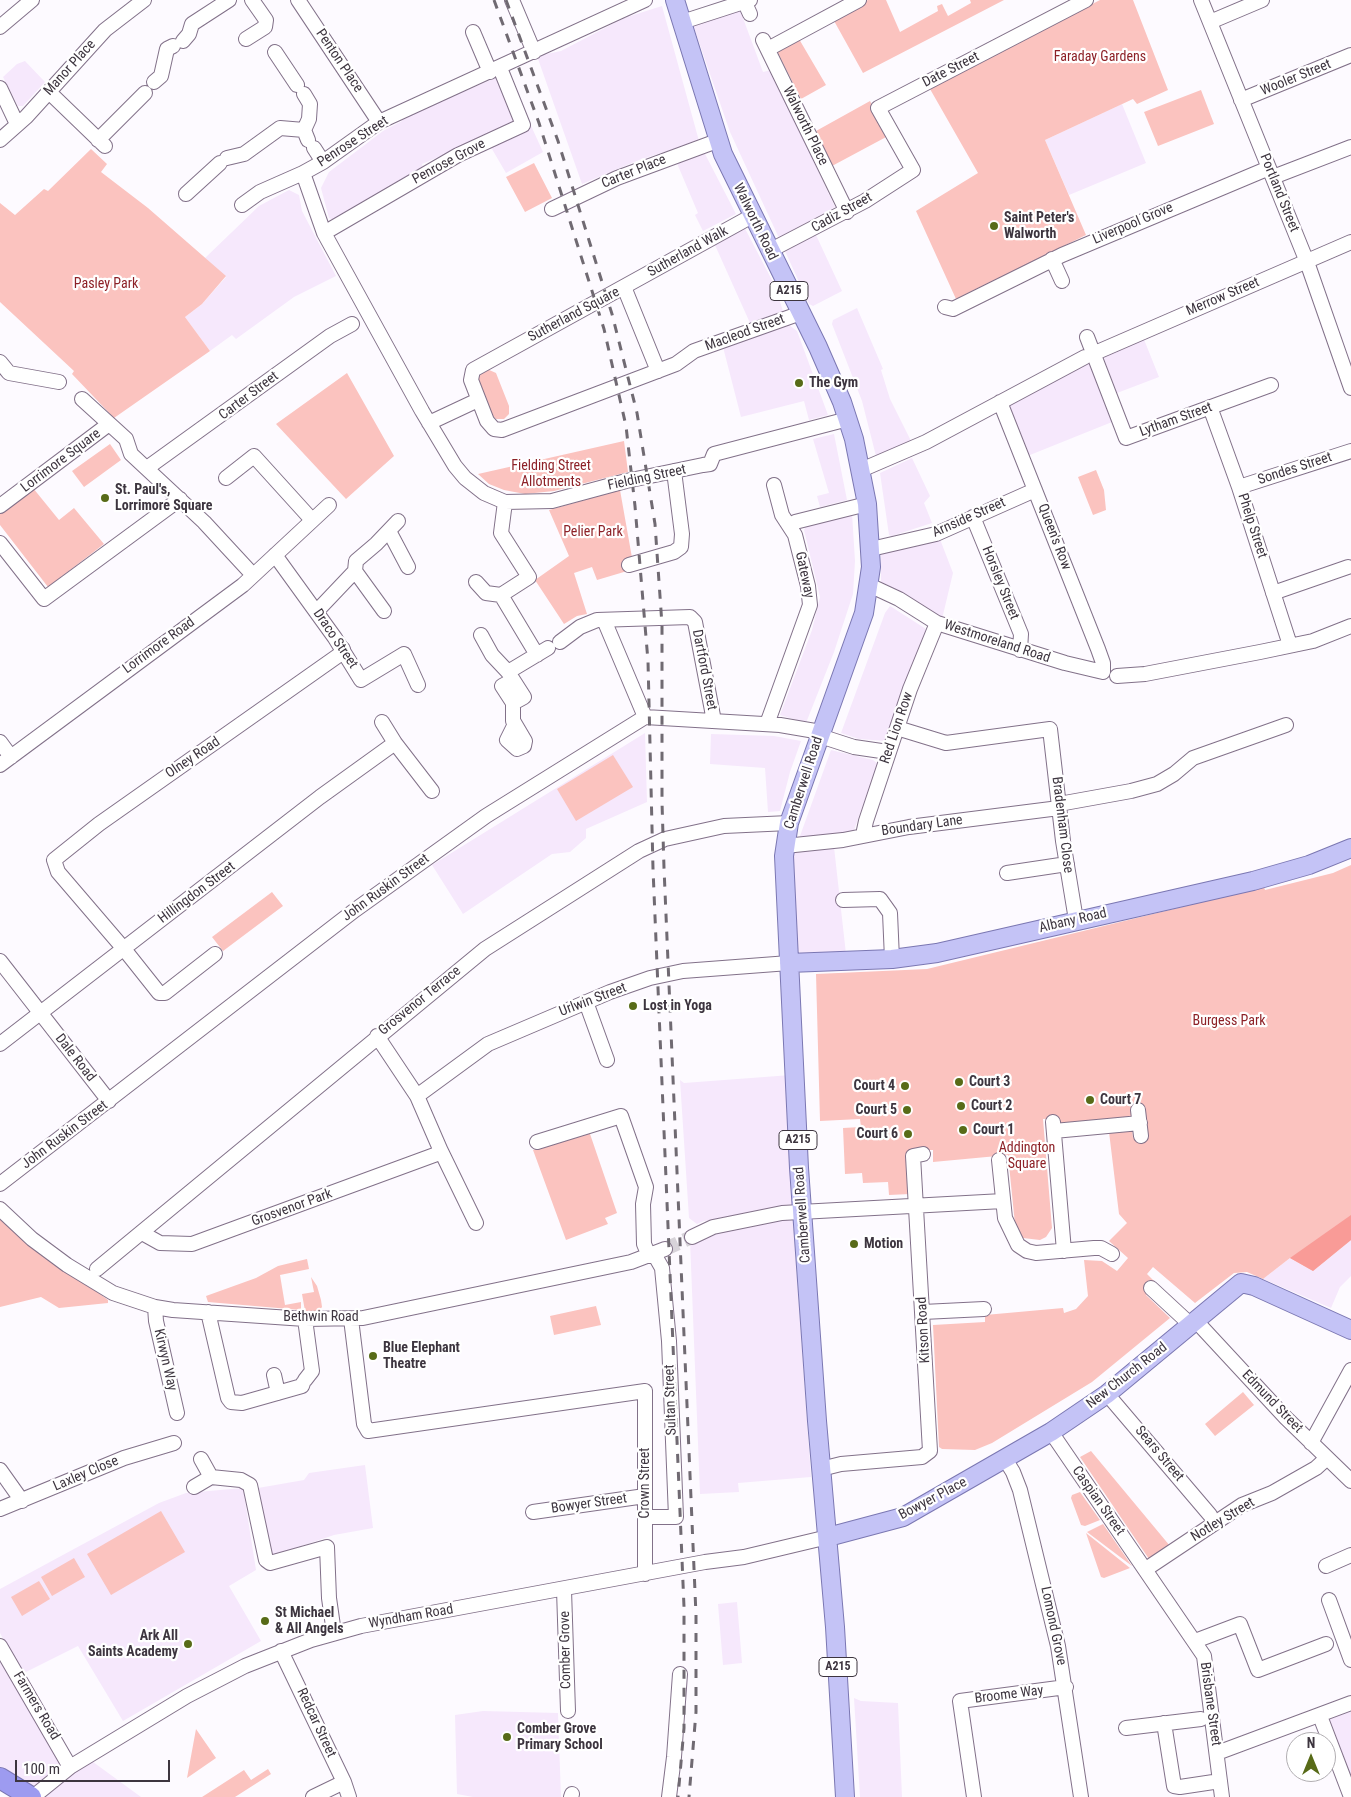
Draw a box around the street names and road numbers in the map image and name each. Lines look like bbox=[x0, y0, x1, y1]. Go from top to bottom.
street label: Penton Place bbox=[312, 26, 366, 96]
street label: Manor Place bbox=[41, 37, 99, 99]
street label: Date Street bbox=[920, 49, 982, 91]
street label: Wooler Street bbox=[1258, 56, 1334, 100]
street label: Walworth Place bbox=[779, 84, 831, 168]
street label: Penrose Street bbox=[314, 113, 392, 171]
street label: Penrose Grove bbox=[410, 136, 488, 188]
street label: Carter Place bbox=[599, 151, 669, 193]
street label: Portland Street bbox=[1256, 151, 1302, 235]
street label: Walworth Road bbox=[729, 181, 781, 263]
street label: Cadiz Street bbox=[809, 189, 875, 237]
street label: Liverpool Grove bbox=[1090, 200, 1176, 248]
street label: Sutherland Walk bbox=[645, 223, 731, 281]
street label: Merrow Street bbox=[1184, 274, 1262, 320]
road number: A215 bbox=[770, 282, 808, 300]
street label: Sutherland Square bbox=[525, 284, 623, 346]
street label: Macleod Street bbox=[703, 311, 787, 355]
street label: Carter Street bbox=[216, 368, 282, 424]
street label: Lytham Street bbox=[1138, 399, 1214, 441]
street label: Lorrimore Square bbox=[18, 426, 104, 496]
street label: Sondes Street bbox=[1256, 449, 1334, 489]
street label: Fielding Street bbox=[606, 462, 688, 494]
street label: Phelp Street bbox=[1234, 491, 1270, 561]
street label: Arnside Street bbox=[930, 494, 1008, 542]
street label: Queen's Row bbox=[1034, 502, 1074, 572]
street label: Horsley Street bbox=[978, 544, 1022, 622]
street label: Gateway bbox=[791, 550, 817, 600]
street label: Draco Street bbox=[309, 606, 361, 672]
street label: Lorrimore Road bbox=[120, 614, 198, 678]
street label: Westmoreland Road bbox=[942, 617, 1052, 667]
street label: Dartford Street bbox=[688, 628, 720, 712]
street label: Red Lion Row bbox=[877, 690, 917, 766]
street label: Olney Road bbox=[163, 734, 223, 782]
street label: Camberwell Road bbox=[781, 735, 827, 831]
street label: Bradenham Close bbox=[1048, 776, 1076, 874]
street label: Boundary Lane bbox=[880, 812, 964, 840]
street label: John Ruskin Street bbox=[339, 851, 433, 925]
street label: Hillingdon Street bbox=[155, 859, 239, 927]
street label: Albany Road bbox=[1038, 905, 1108, 937]
street label: Grosvenor Terrace bbox=[376, 963, 464, 1039]
street label: Urlwin Street bbox=[557, 980, 629, 1020]
street label: Dale Road bbox=[51, 1031, 99, 1085]
street label: John Ruskin Street bbox=[19, 1097, 111, 1173]
road number: A215 bbox=[779, 1130, 817, 1150]
street label: Camberwell Road bbox=[791, 1166, 815, 1264]
street label: Grosvenor Park bbox=[249, 1186, 335, 1230]
street label: Kitson Road bbox=[914, 1296, 934, 1364]
street label: Bethwin Road bbox=[283, 1309, 359, 1325]
street label: Kirwyn Way bbox=[150, 1327, 180, 1393]
street label: New Church Road bbox=[1083, 1339, 1171, 1413]
street label: Sultan Street bbox=[661, 1364, 681, 1436]
street label: Edmund Street bbox=[1238, 1367, 1306, 1437]
street label: Sears Street bbox=[1131, 1423, 1187, 1485]
street label: Crown Street bbox=[637, 1448, 653, 1518]
street label: Laxley Close bbox=[51, 1453, 121, 1495]
street label: Caspian Street bbox=[1068, 1463, 1128, 1539]
street label: Bowyer Place bbox=[896, 1474, 970, 1524]
street label: Bowyer Street bbox=[550, 1490, 628, 1518]
street label: Notley Street bbox=[1188, 1494, 1258, 1546]
street label: Lomond Grove bbox=[1036, 1585, 1070, 1667]
street label: Wyndham Road bbox=[367, 1601, 455, 1633]
street label: Comber Grove bbox=[557, 1611, 575, 1689]
road number: A215 bbox=[819, 1658, 857, 1676]
street label: Brisbane Street bbox=[1196, 1661, 1224, 1747]
street label: Farmers Road bbox=[9, 1669, 63, 1743]
street label: Broome Way bbox=[974, 1682, 1044, 1708]
street label: Redcar Street bbox=[293, 1686, 339, 1760]

